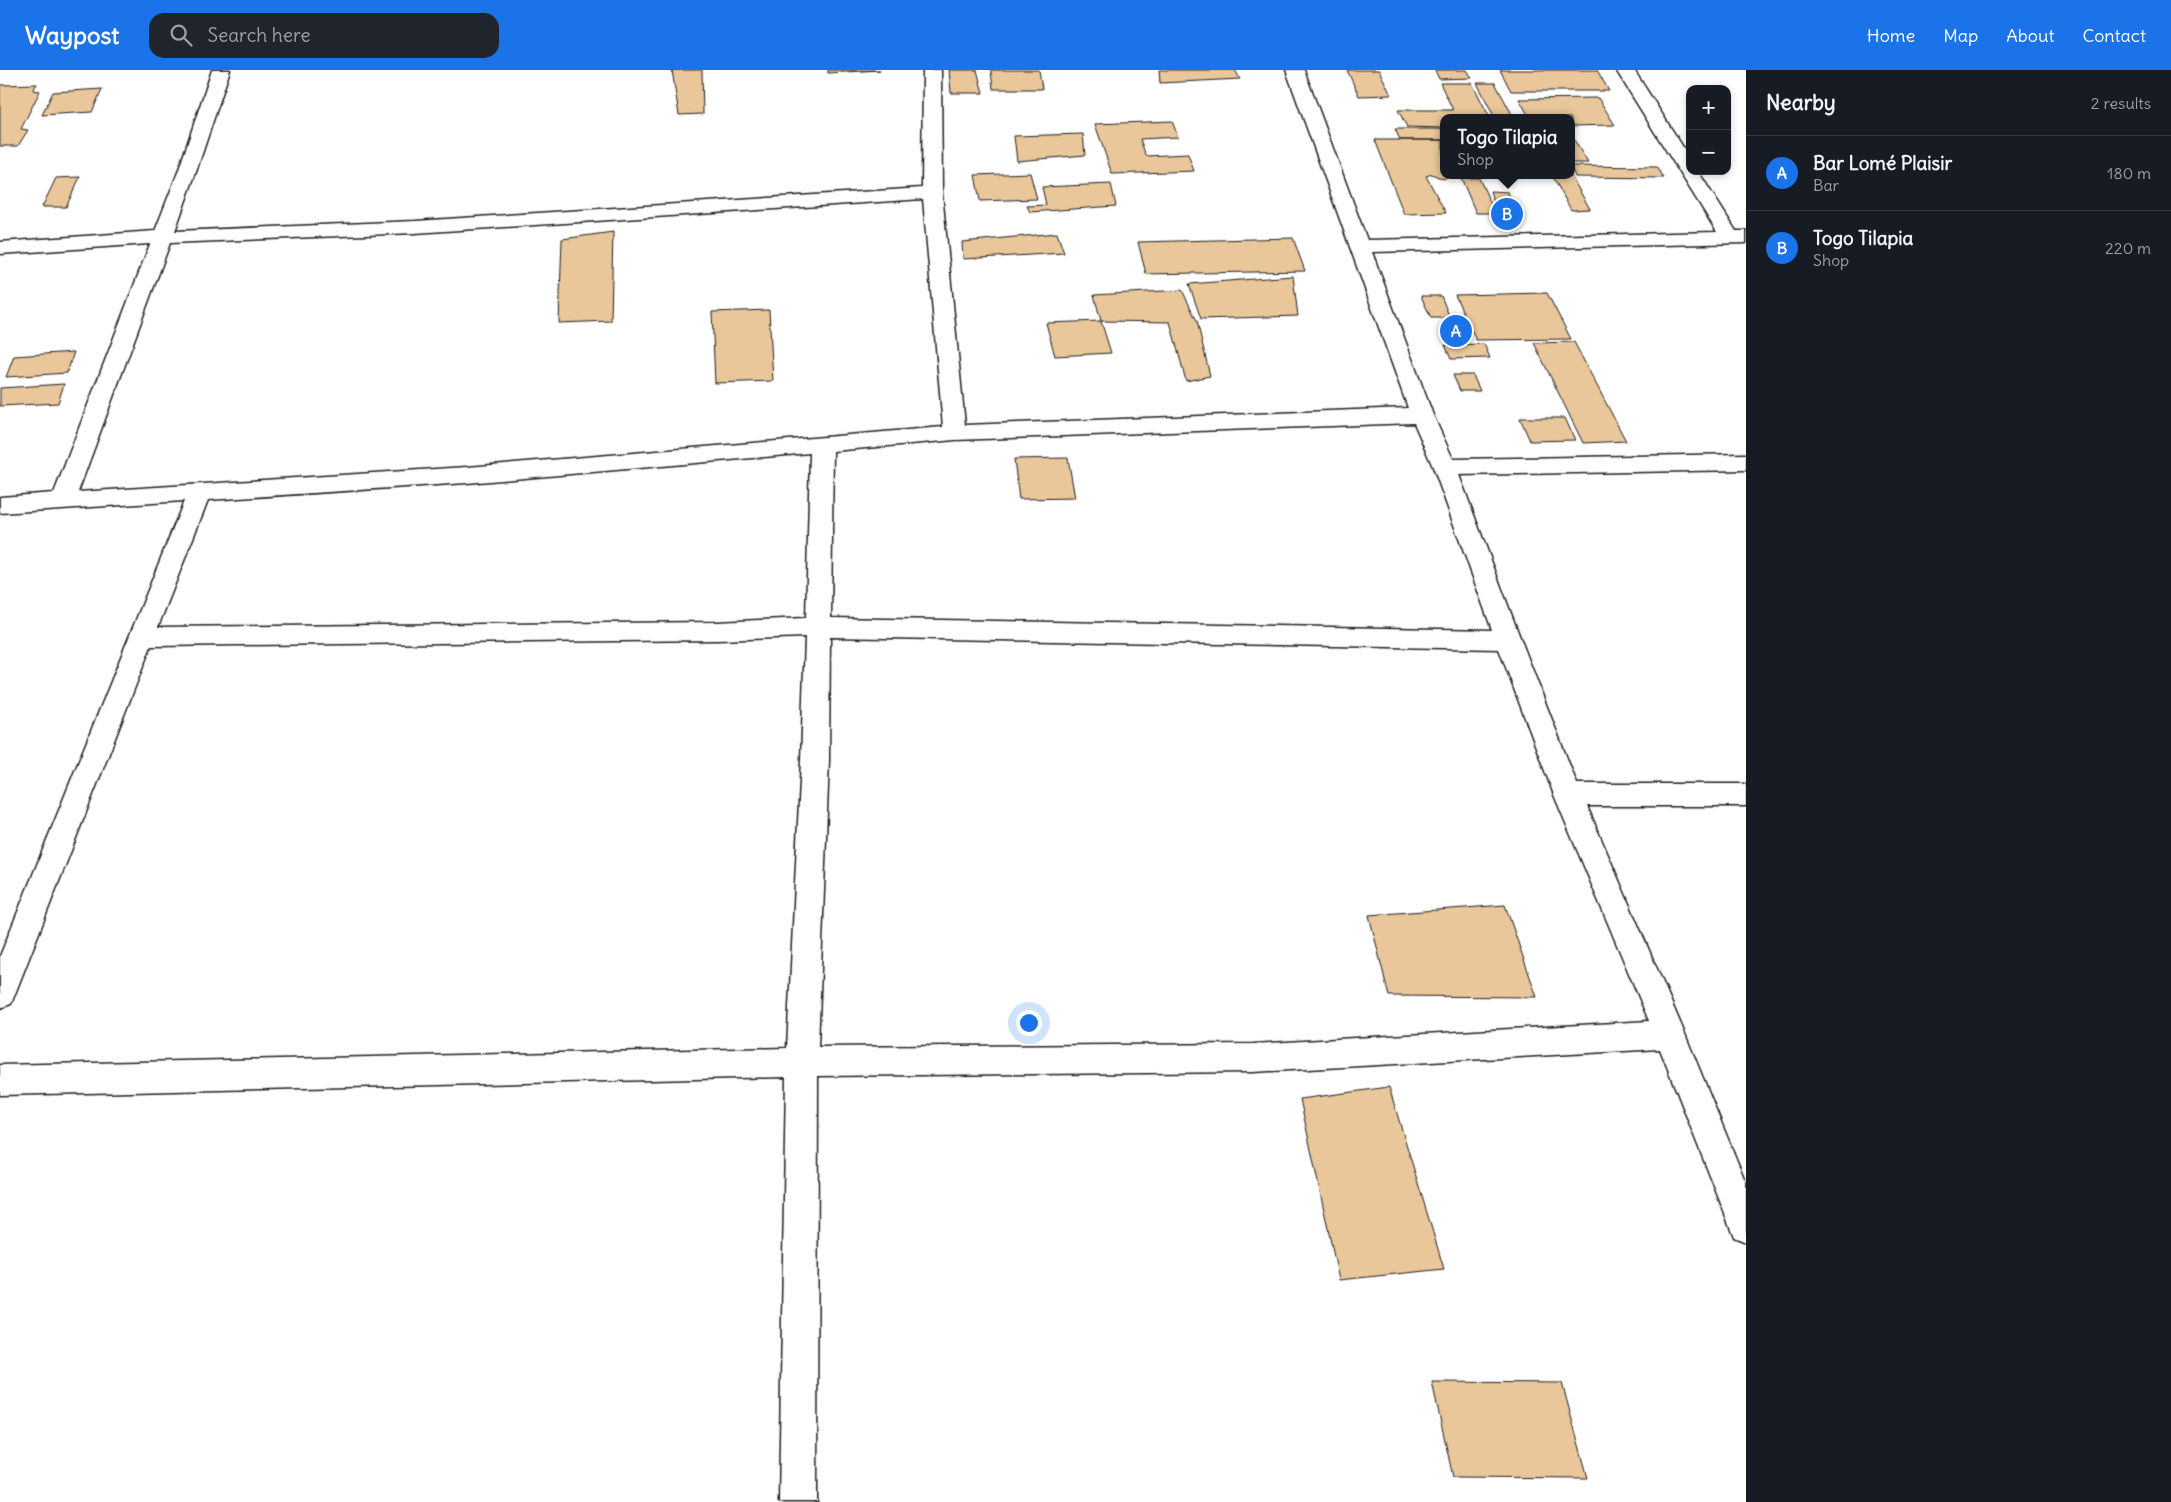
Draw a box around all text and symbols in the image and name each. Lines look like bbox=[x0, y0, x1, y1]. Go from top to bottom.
search box bbox=[149, 13, 499, 58]
text: Waypost bbox=[25, 20, 119, 50]
icon: search bbox=[167, 21, 195, 49]
text: Search here bbox=[207, 23, 310, 47]
text: Home bbox=[1867, 24, 1915, 47]
text: Map bbox=[1943, 24, 1978, 47]
text: About bbox=[2006, 24, 2054, 47]
text: Contact bbox=[2082, 24, 2146, 47]
map controls bbox=[1686, 85, 1731, 175]
button: + bbox=[1686, 85, 1731, 130]
text: Nearby bbox=[1766, 89, 1836, 116]
text: 2 results bbox=[2091, 93, 2151, 113]
popup bbox=[1440, 114, 1575, 179]
text: Togo Tilapia bbox=[1457, 125, 1558, 149]
button: − bbox=[1686, 130, 1731, 175]
text: Shop bbox=[1457, 149, 1494, 169]
text: Bar Lomé Plaisir bbox=[1813, 151, 1952, 175]
text: A bbox=[1777, 163, 1787, 183]
text: 180 m bbox=[2107, 163, 2151, 183]
text: Bar bbox=[1813, 175, 1839, 195]
pin: B bbox=[1491, 195, 1523, 233]
text: Togo Tilapia bbox=[1813, 226, 1913, 250]
text: B bbox=[1777, 238, 1787, 258]
text: 220 m bbox=[2105, 238, 2151, 258]
text: Shop bbox=[1813, 250, 1849, 270]
pin: A bbox=[1440, 312, 1472, 350]
your location bbox=[1016, 1010, 1042, 1036]

